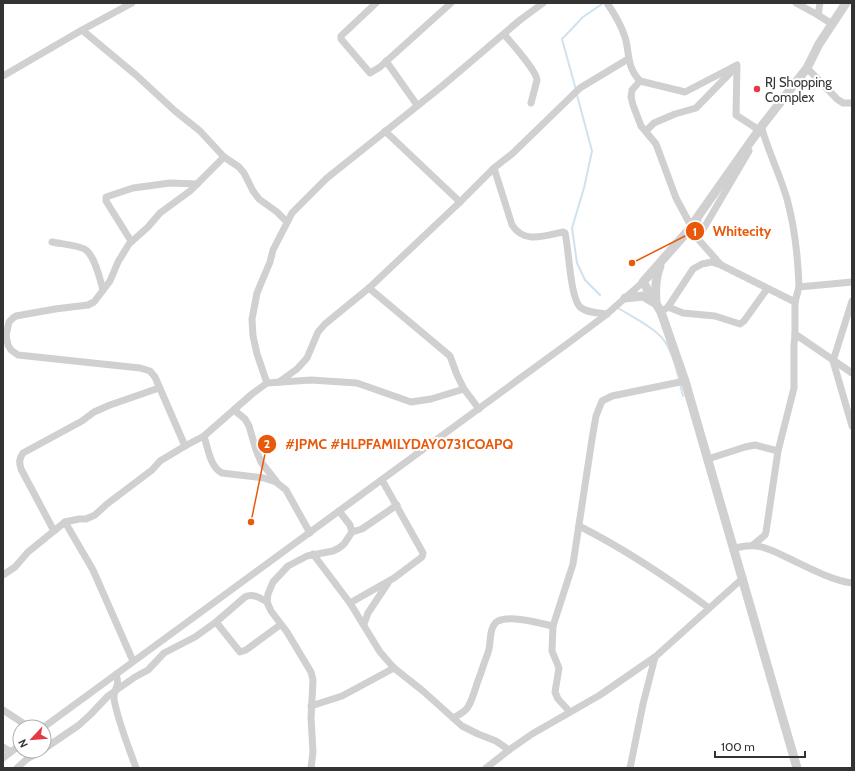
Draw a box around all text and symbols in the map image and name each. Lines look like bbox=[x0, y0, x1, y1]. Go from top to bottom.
place label: RJ Shopping Complex bbox=[765, 74, 832, 105]
marker: RJ Shopping Complex bbox=[752, 84, 762, 94]
callout: Whitecity bbox=[685, 218, 780, 244]
text: Whitecity bbox=[713, 222, 772, 240]
text: 1 bbox=[693, 224, 697, 239]
callout: #JPMC #HLPFAMILYDAY0731COAPQ bbox=[257, 431, 521, 457]
text: #JPMC #HLPFAMILYDAY0731COAPQ bbox=[285, 435, 513, 453]
text: 2 bbox=[264, 436, 270, 451]
north arrow bbox=[12, 719, 52, 759]
scale bar bbox=[715, 733, 805, 759]
text: N bbox=[15, 737, 31, 750]
text: 100 m bbox=[721, 739, 755, 754]

